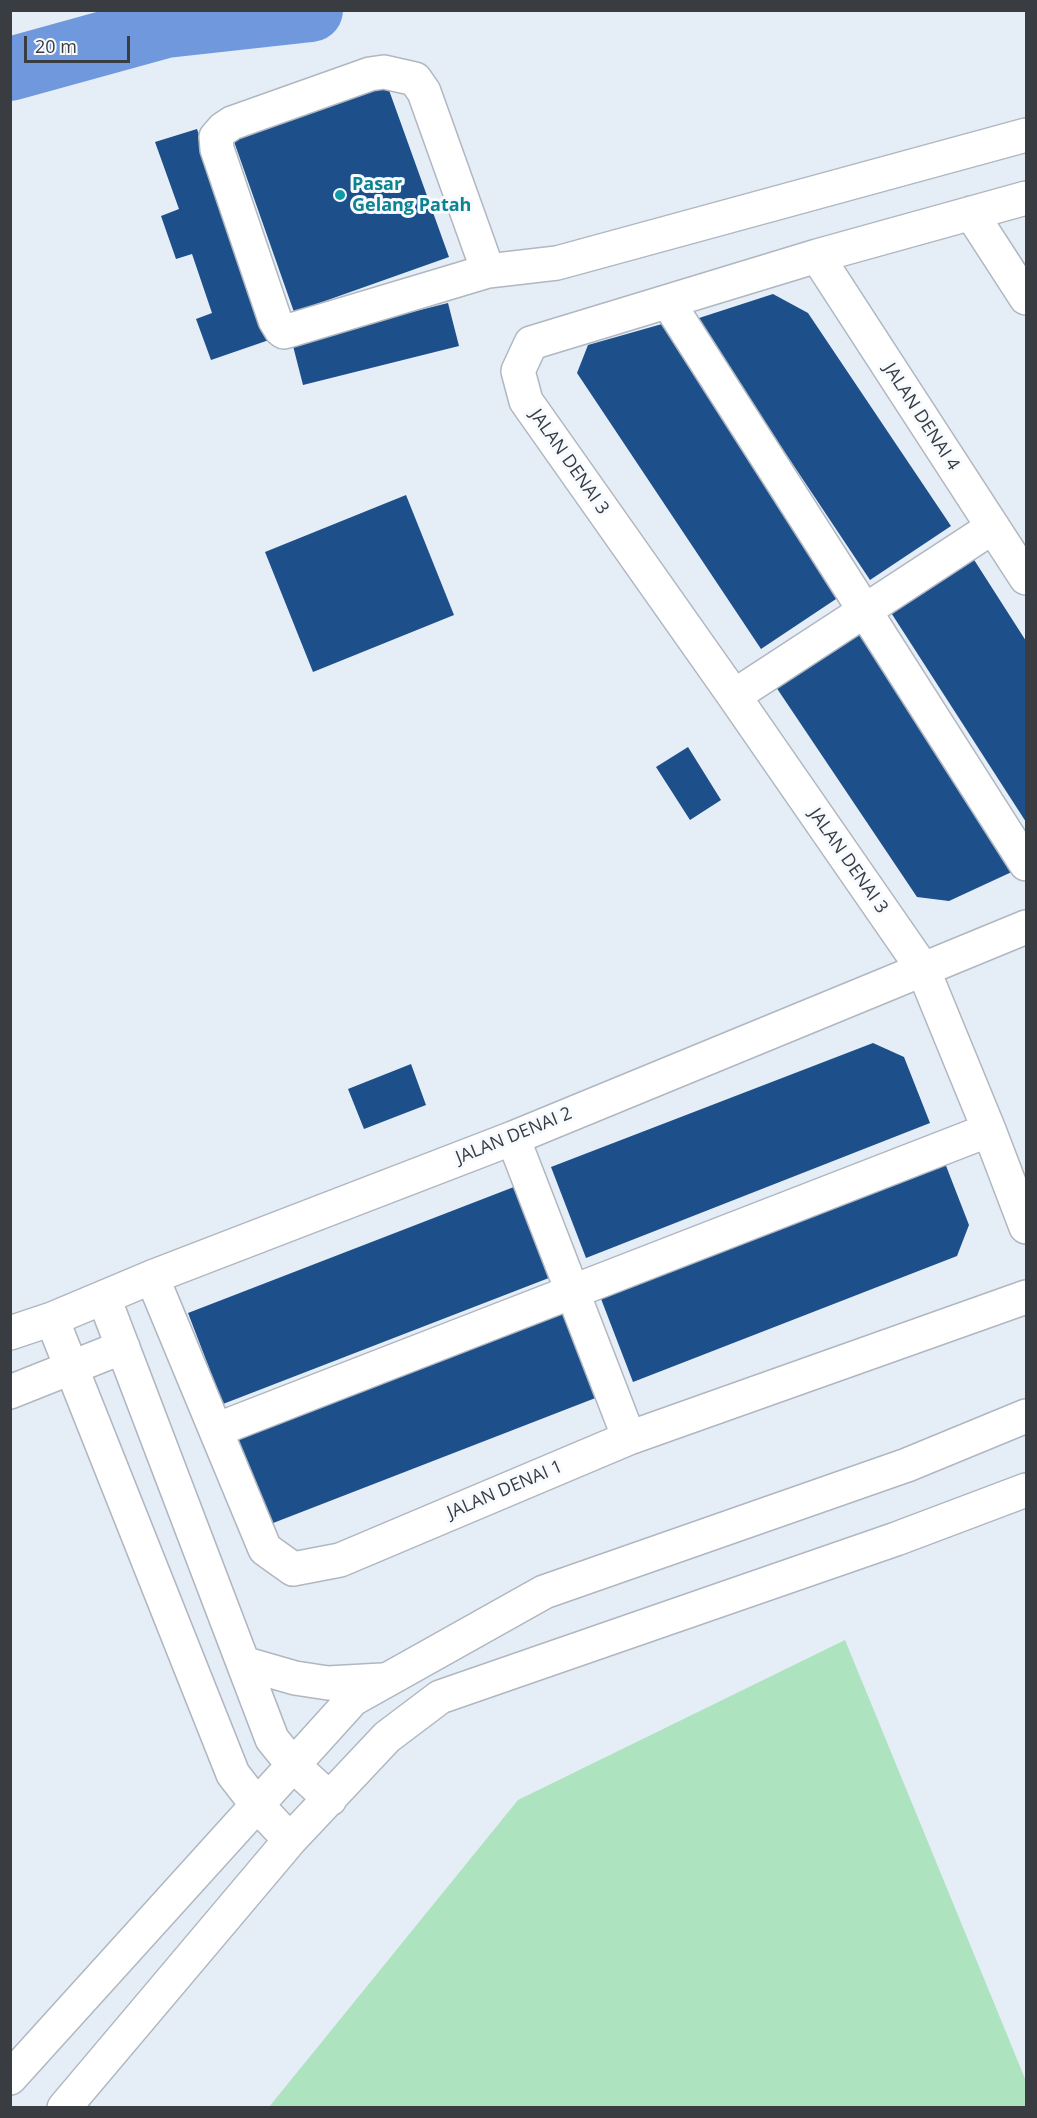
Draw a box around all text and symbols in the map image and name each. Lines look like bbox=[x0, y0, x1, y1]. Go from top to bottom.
scale bar bbox=[27, 24, 134, 62]
text: 20 m bbox=[35, 34, 77, 58]
place label: Pasar Gelang Patah bbox=[352, 174, 471, 216]
marker: Pasar Gelang Patah bbox=[333, 188, 347, 202]
street label: JALAN DENAI 4 bbox=[878, 359, 964, 475]
street label: JALAN DENAI 3 bbox=[525, 405, 613, 519]
street label: JALAN DENAI 3 bbox=[804, 804, 892, 918]
street label: JALAN DENAI 2 bbox=[453, 1103, 575, 1169]
street label: JALAN DENAI 1 bbox=[444, 1456, 566, 1524]

